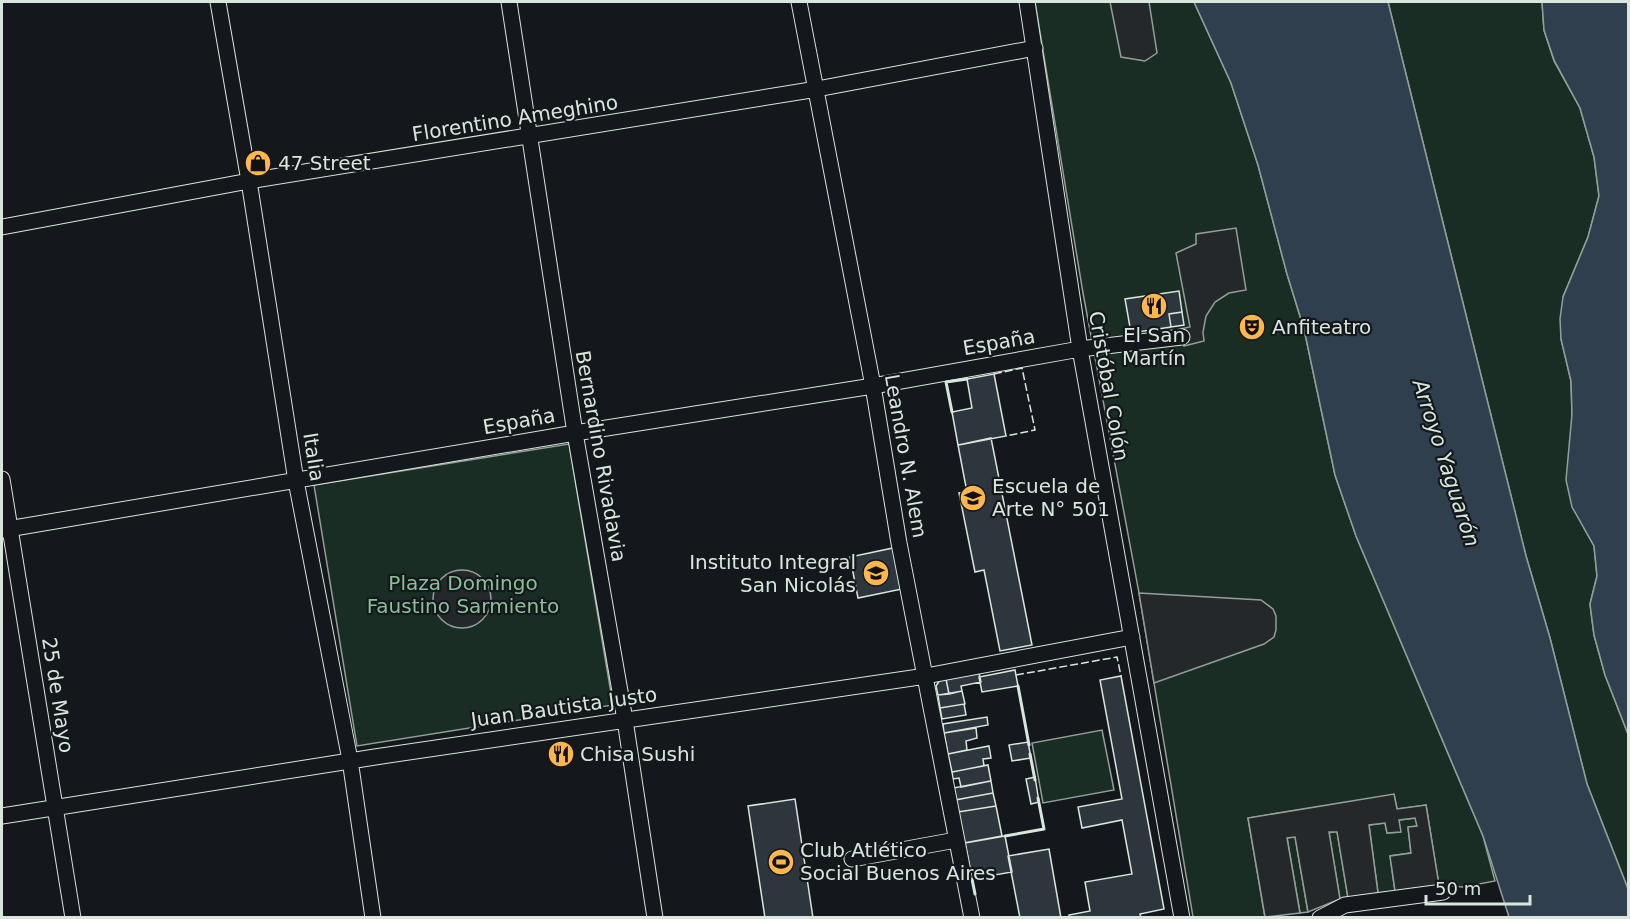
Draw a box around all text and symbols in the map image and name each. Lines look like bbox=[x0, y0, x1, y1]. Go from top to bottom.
street label: Florentino Ameghino bbox=[410, 90, 620, 146]
shop icon: 47 Street bbox=[243, 148, 273, 178]
place label: 47 Street bbox=[278, 151, 371, 175]
restaurant icon: El San Martín bbox=[1139, 291, 1169, 321]
street label: Cristóbal Colón bbox=[1084, 309, 1134, 463]
theatre icon: Anfiteatro bbox=[1237, 312, 1267, 342]
place label: Anfiteatro bbox=[1272, 315, 1371, 339]
place label: El San Martín bbox=[1122, 323, 1186, 370]
street label: España bbox=[961, 324, 1037, 360]
street label: Bernardino Rivadavia bbox=[571, 348, 631, 564]
street label: Leandro N. Alem bbox=[880, 372, 932, 540]
water label: Arroyo Yaguarón bbox=[1407, 374, 1484, 550]
street label: España bbox=[481, 403, 557, 439]
street label: Italia bbox=[298, 431, 330, 483]
place label: Escuela de Arte N° 501 bbox=[992, 474, 1110, 521]
school or university icon: Escuela de Arte N° 501 bbox=[958, 483, 988, 513]
place label: Instituto Integral San Nicolás bbox=[689, 550, 856, 597]
school or university icon: Instituto Integral San Nicolás bbox=[861, 558, 891, 588]
park label: Plaza Domingo Faustino Sarmiento bbox=[367, 571, 559, 618]
street label: 25 de Mayo bbox=[37, 635, 79, 755]
street label: Juan Bautista Justo bbox=[467, 682, 659, 732]
restaurant icon: Chisa Sushi bbox=[546, 739, 576, 769]
place label: Chisa Sushi bbox=[580, 742, 695, 766]
place label: Club Atlético Social Buenos Aires bbox=[800, 838, 996, 885]
sports icon: Club Atlético Social Buenos Aires bbox=[766, 847, 796, 877]
scale bar bbox=[1426, 868, 1530, 906]
text: 50 m bbox=[1435, 878, 1481, 899]

